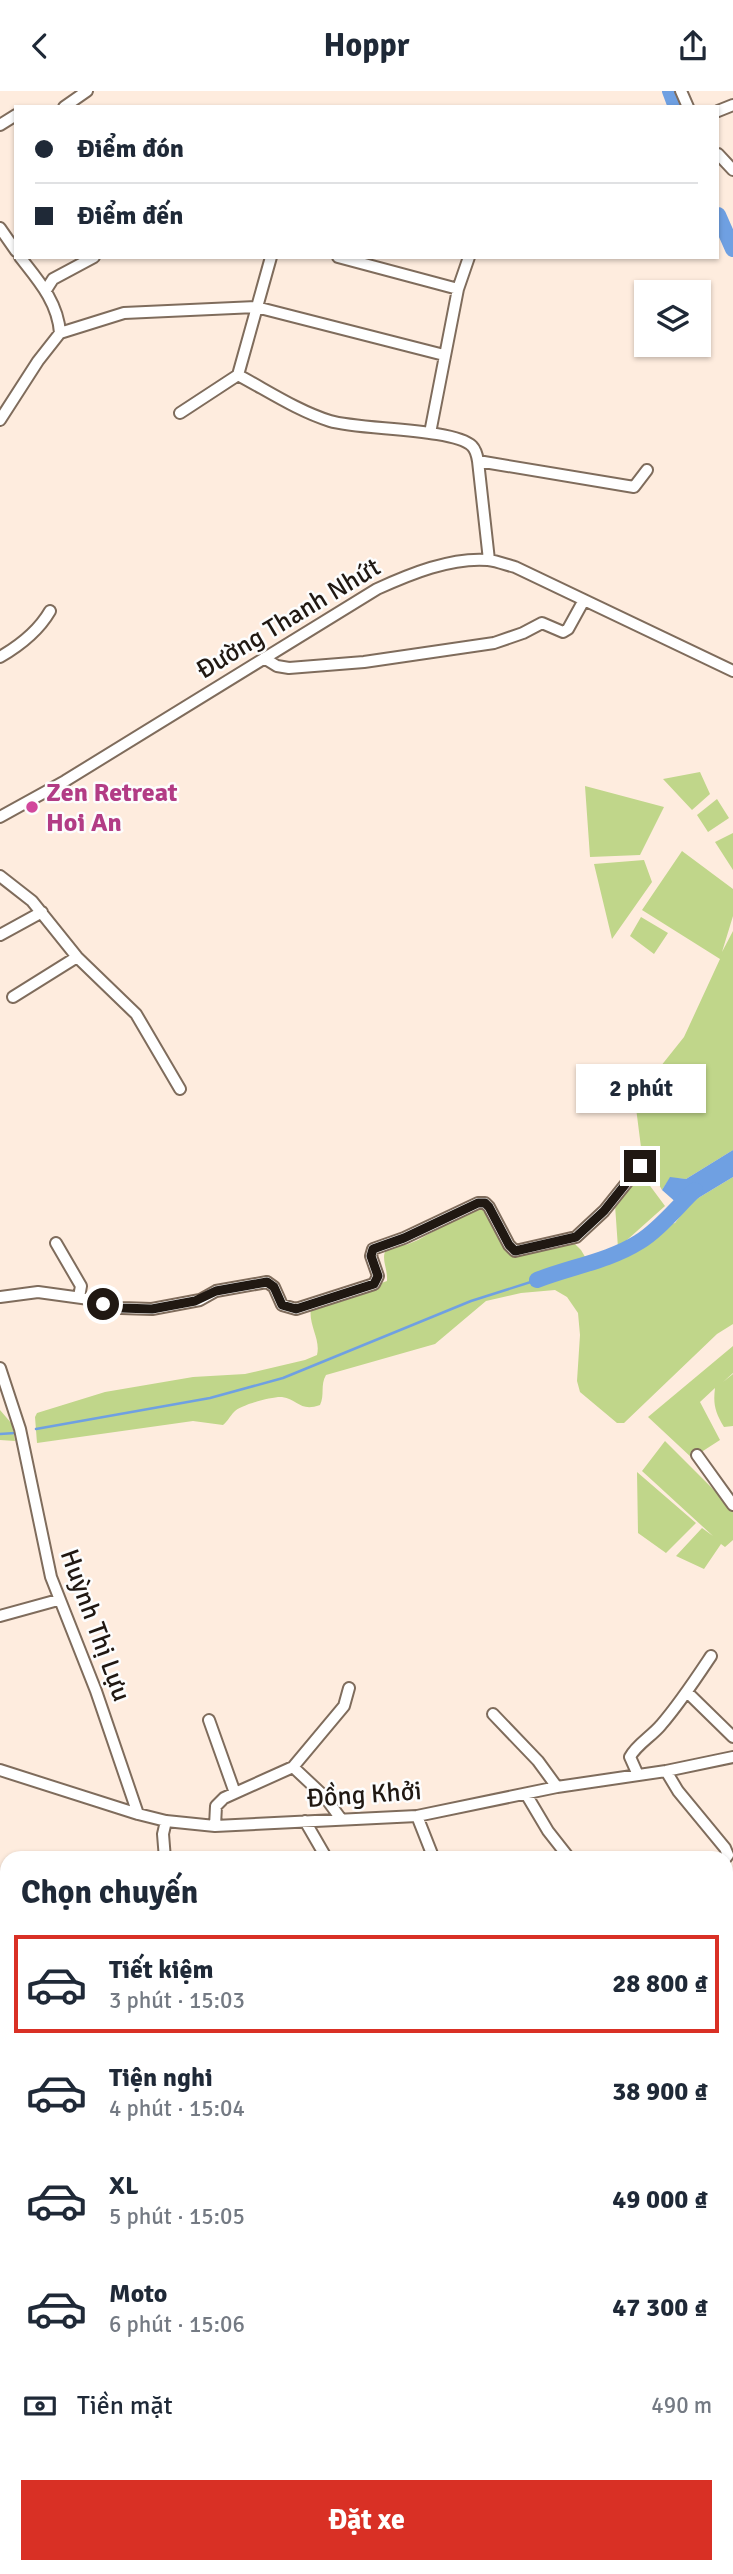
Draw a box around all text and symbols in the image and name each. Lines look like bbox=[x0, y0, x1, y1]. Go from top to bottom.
text: Hoppr bbox=[324, 26, 409, 65]
icon: back bbox=[21, 27, 59, 65]
icon: share bbox=[674, 27, 712, 65]
text: Điểm đón bbox=[77, 133, 184, 165]
text: Điểm đến bbox=[77, 200, 183, 232]
map controls bbox=[634, 280, 711, 357]
button: layers bbox=[634, 280, 711, 357]
street label: Đường Thanh Nhứt bbox=[191, 551, 386, 686]
place label: Zen Retreat Hoi An bbox=[46, 777, 178, 839]
marker: Zen Retreat Hoi An bbox=[24, 799, 40, 815]
callout: 2 phút bbox=[575, 1065, 705, 1114]
text: 2 phút bbox=[609, 1074, 673, 1103]
route end bbox=[624, 1150, 656, 1182]
route start bbox=[87, 1288, 119, 1320]
street label: Huỳnh Thị Lựu bbox=[53, 1545, 137, 1706]
street label: Đồng Khởi bbox=[306, 1775, 422, 1815]
text: Chọn chuyến bbox=[21, 1873, 198, 1912]
icon: car bbox=[25, 1953, 88, 2016]
text: Tiết kiệm bbox=[109, 1954, 214, 1986]
text: 28 800 ₫ bbox=[612, 1968, 708, 2000]
text: 3 phút · 15:03 bbox=[109, 1986, 245, 2015]
icon: car bbox=[25, 2061, 88, 2124]
text: Tiện nghi bbox=[109, 2062, 213, 2094]
text: 38 900 ₫ bbox=[612, 2076, 708, 2108]
text: 4 phút · 15:04 bbox=[109, 2094, 245, 2123]
icon: car bbox=[25, 2169, 88, 2232]
text: XL bbox=[109, 2170, 139, 2202]
text: 49 000 ₫ bbox=[612, 2184, 708, 2216]
text: 5 phút · 15:05 bbox=[109, 2202, 245, 2231]
icon: car bbox=[25, 2277, 88, 2340]
text: Moto bbox=[109, 2278, 167, 2310]
text: 47 300 ₫ bbox=[612, 2292, 708, 2324]
text: 6 phút · 15:06 bbox=[109, 2310, 245, 2339]
icon: cash bbox=[21, 2387, 59, 2425]
text: Tiền mặt bbox=[77, 2390, 172, 2422]
text: 490 m bbox=[651, 2391, 712, 2420]
button: Đặt xe bbox=[21, 2480, 712, 2560]

